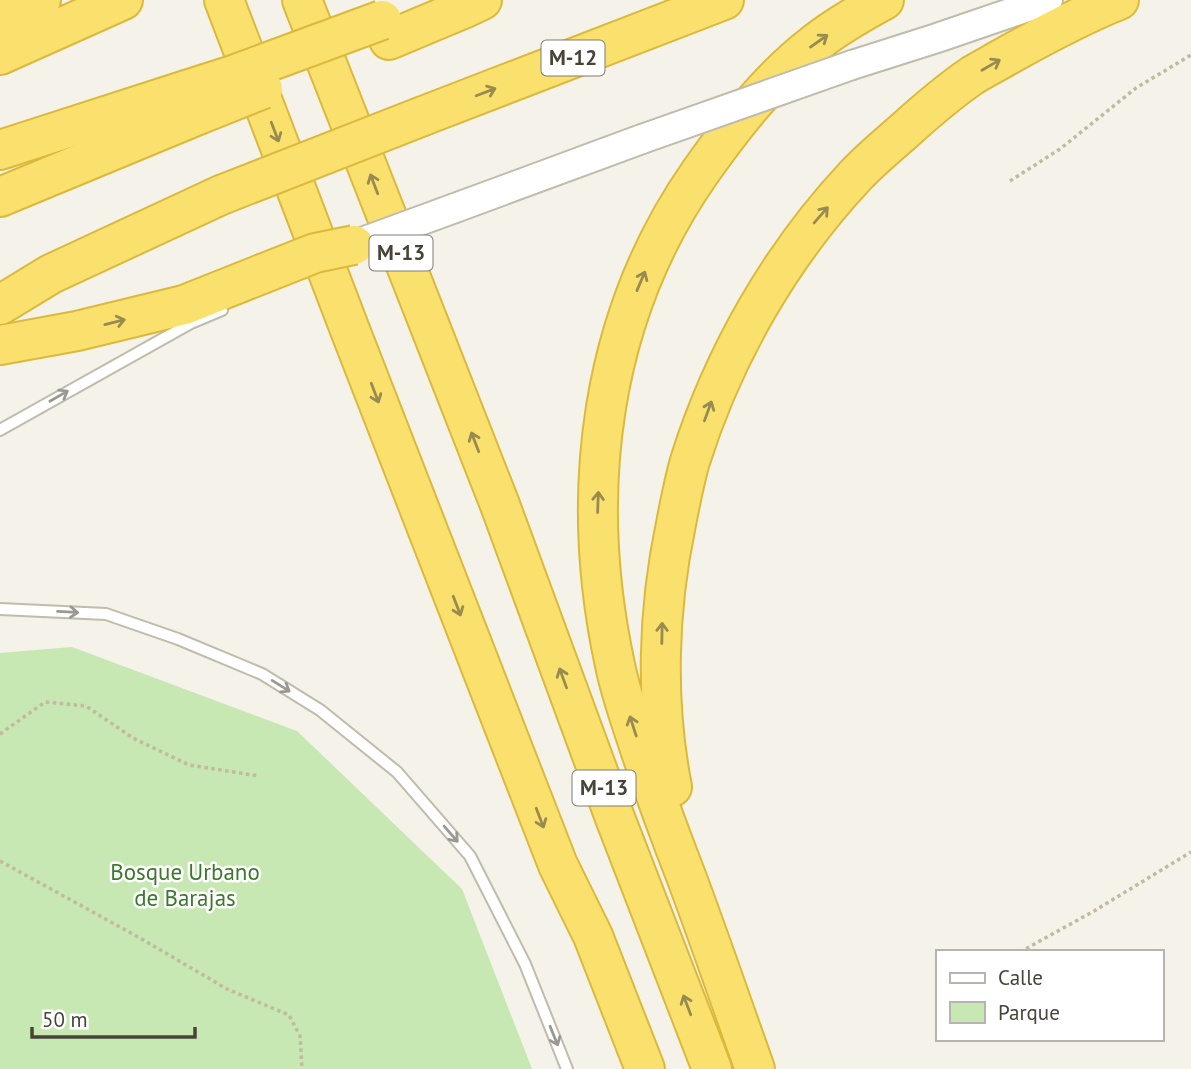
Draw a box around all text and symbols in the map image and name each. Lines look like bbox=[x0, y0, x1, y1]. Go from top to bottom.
one-way arrow bbox=[809, 34, 828, 49]
road number: M-12 bbox=[542, 41, 604, 76]
one-way arrow bbox=[980, 58, 1001, 71]
one-way arrow bbox=[475, 84, 497, 97]
one-way arrow bbox=[270, 121, 282, 143]
one-way arrow bbox=[367, 174, 380, 196]
one-way arrow bbox=[813, 206, 829, 224]
road number: M-13 bbox=[370, 236, 432, 270]
one-way arrow bbox=[636, 270, 649, 292]
one-way arrow bbox=[103, 314, 126, 328]
one-way arrow bbox=[369, 382, 382, 404]
one-way arrow bbox=[48, 389, 69, 402]
one-way arrow bbox=[702, 401, 715, 423]
one-way arrow bbox=[467, 431, 480, 453]
one-way arrow bbox=[591, 491, 604, 514]
one-way arrow bbox=[452, 594, 465, 616]
one-way arrow bbox=[56, 606, 79, 619]
one-way arrow bbox=[655, 622, 669, 645]
one-way arrow bbox=[556, 668, 569, 689]
one-way arrow bbox=[271, 679, 291, 693]
one-way arrow bbox=[625, 715, 638, 737]
road number: M-13 bbox=[572, 770, 636, 806]
one-way arrow bbox=[534, 806, 547, 828]
one-way arrow bbox=[443, 825, 459, 843]
park label: Bosque Urbano de Barajas bbox=[110, 857, 260, 912]
legend bbox=[936, 950, 1163, 1041]
text: Calle bbox=[998, 964, 1043, 991]
one-way arrow bbox=[680, 995, 693, 1017]
scale bar bbox=[32, 996, 194, 1040]
text: Parque bbox=[998, 999, 1060, 1026]
text: 50 m bbox=[42, 1006, 88, 1033]
one-way arrow bbox=[548, 1025, 561, 1047]

